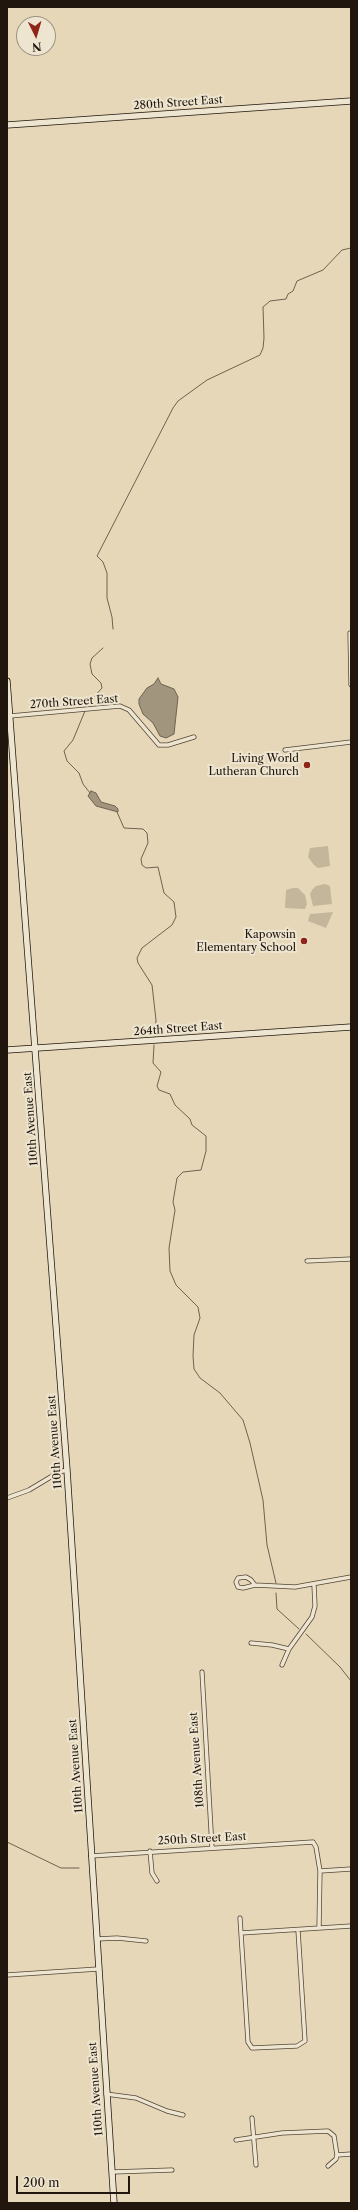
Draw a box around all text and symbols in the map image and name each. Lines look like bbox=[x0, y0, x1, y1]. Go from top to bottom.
north arrow bbox=[16, 16, 56, 56]
text: N bbox=[32, 40, 42, 54]
street label: 280th Street East bbox=[133, 93, 223, 113]
street label: 270th Street East bbox=[29, 692, 119, 712]
place label: Living World Lutheran Church bbox=[209, 752, 299, 778]
marker: Living World Lutheran Church bbox=[302, 760, 312, 770]
place label: Kapowsin Elementary School bbox=[196, 928, 296, 954]
marker: Kapowsin Elementary School bbox=[299, 936, 309, 946]
street label: 264th Street East bbox=[133, 1019, 223, 1039]
street label: 110th Avenue East bbox=[21, 1072, 41, 1166]
street label: 110th Avenue East bbox=[45, 1395, 65, 1489]
street label: 108th Avenue East bbox=[187, 1712, 207, 1808]
street label: 110th Avenue East bbox=[66, 1719, 86, 1813]
street label: 250th Street East bbox=[157, 1830, 247, 1848]
street label: 110th Avenue East bbox=[86, 2042, 106, 2136]
scale bar bbox=[18, 2168, 132, 2194]
text: 200 m bbox=[23, 2175, 60, 2190]

